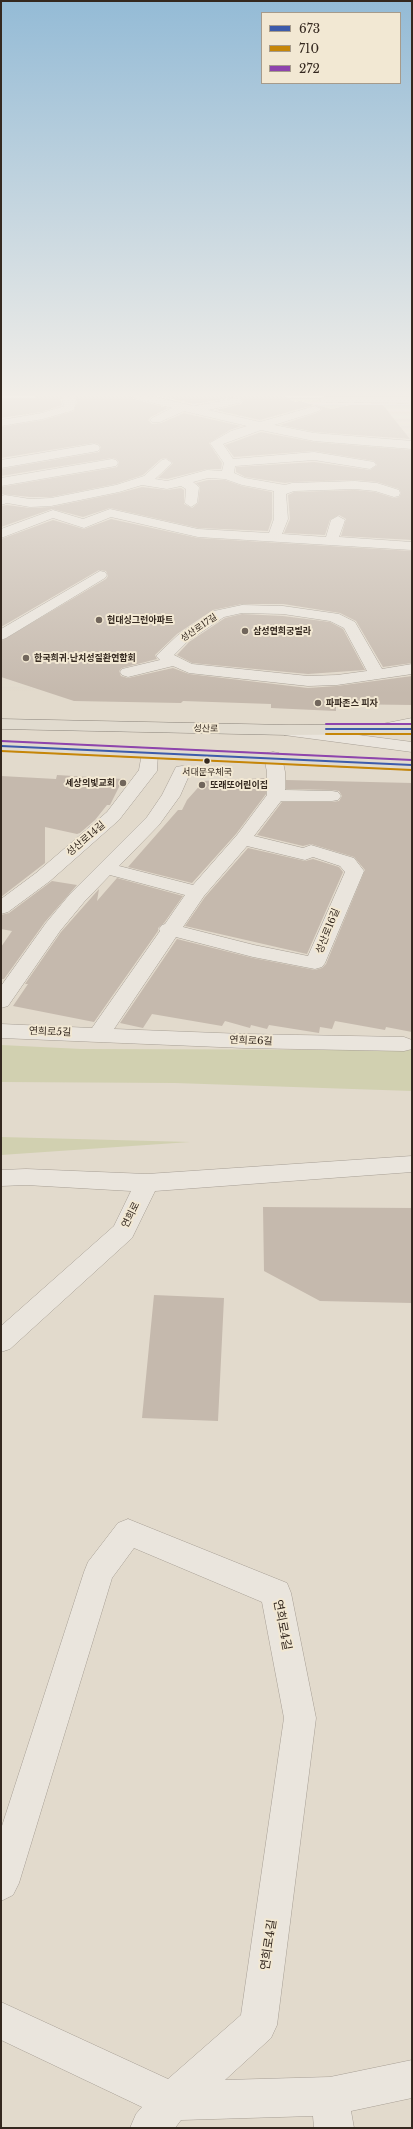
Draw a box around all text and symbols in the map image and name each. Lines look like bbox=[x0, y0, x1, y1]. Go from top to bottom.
legend bbox=[261, 12, 401, 84]
text: 673 bbox=[299, 21, 320, 36]
text: 710 bbox=[299, 41, 319, 56]
text: 272 bbox=[299, 61, 320, 76]
street label: 성산로17길 bbox=[179, 612, 219, 644]
marker: 현대싱그런아파트 bbox=[94, 615, 104, 625]
place label: 현대싱그런아파트 bbox=[107, 615, 173, 625]
marker: 삼성연희궁빌라 bbox=[240, 626, 250, 636]
place label: 삼성연희궁빌라 bbox=[253, 626, 311, 636]
marker: 한국희귀·난치성질환연합회 bbox=[21, 653, 31, 663]
place label: 한국희귀·난치성질환연합회 bbox=[34, 653, 136, 663]
marker: 파파존스 피자 bbox=[313, 698, 323, 708]
place label: 파파존스 피자 bbox=[326, 698, 378, 708]
street label: 성산로 bbox=[193, 723, 219, 735]
marker: 서대문우체국 bbox=[202, 756, 212, 766]
place label: 서대문우체국 bbox=[182, 767, 232, 777]
place label: 세상의빛교회 bbox=[65, 778, 115, 788]
marker: 세상의빛교회 bbox=[118, 778, 128, 788]
marker: 또래또어린이집 bbox=[197, 780, 207, 790]
place label: 또래또어린이집 bbox=[210, 780, 268, 790]
street label: 성산로14길 bbox=[64, 819, 108, 859]
street label: 성산로16길 bbox=[314, 907, 342, 955]
street label: 연희로5길 bbox=[29, 1025, 71, 1039]
street label: 연희로6길 bbox=[229, 1034, 273, 1048]
street label: 연희로 bbox=[119, 1200, 143, 1230]
street label: 연희로4길 bbox=[270, 1599, 294, 1651]
street label: 연희로4길 bbox=[258, 1919, 280, 1971]

